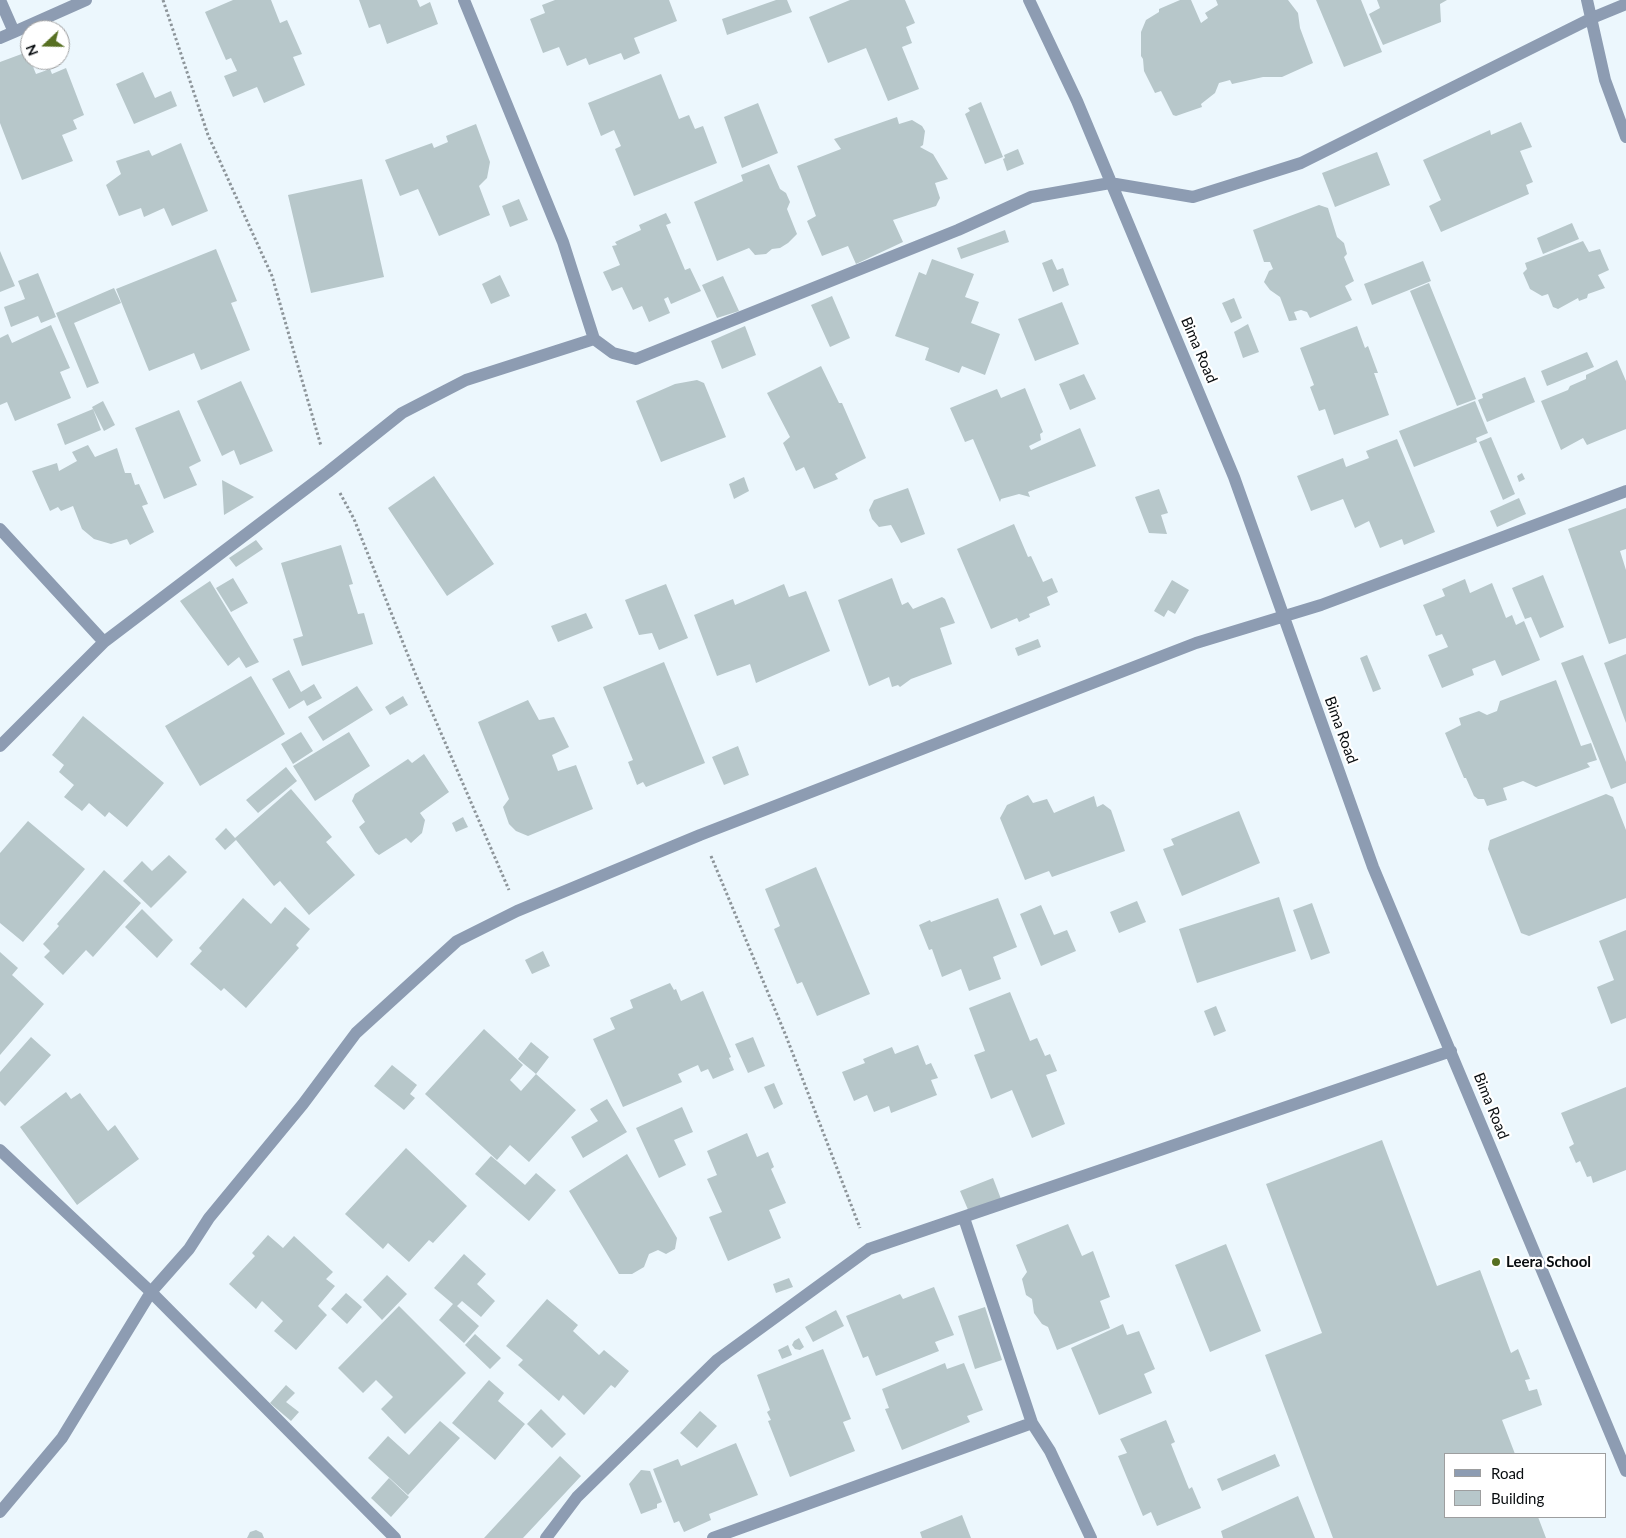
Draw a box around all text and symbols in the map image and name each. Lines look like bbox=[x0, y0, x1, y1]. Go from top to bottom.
north arrow bbox=[20, 20, 70, 70]
text: N bbox=[22, 42, 41, 58]
street label: Bima Road bbox=[1177, 314, 1221, 386]
street label: Bima Road bbox=[1321, 694, 1361, 766]
street label: Bima Road bbox=[1470, 1070, 1512, 1142]
place label: Leera School bbox=[1506, 1253, 1591, 1271]
marker: Leera School bbox=[1490, 1256, 1502, 1268]
legend bbox=[1444, 1453, 1606, 1518]
text: Road bbox=[1491, 1464, 1524, 1482]
text: Building bbox=[1491, 1489, 1544, 1507]

